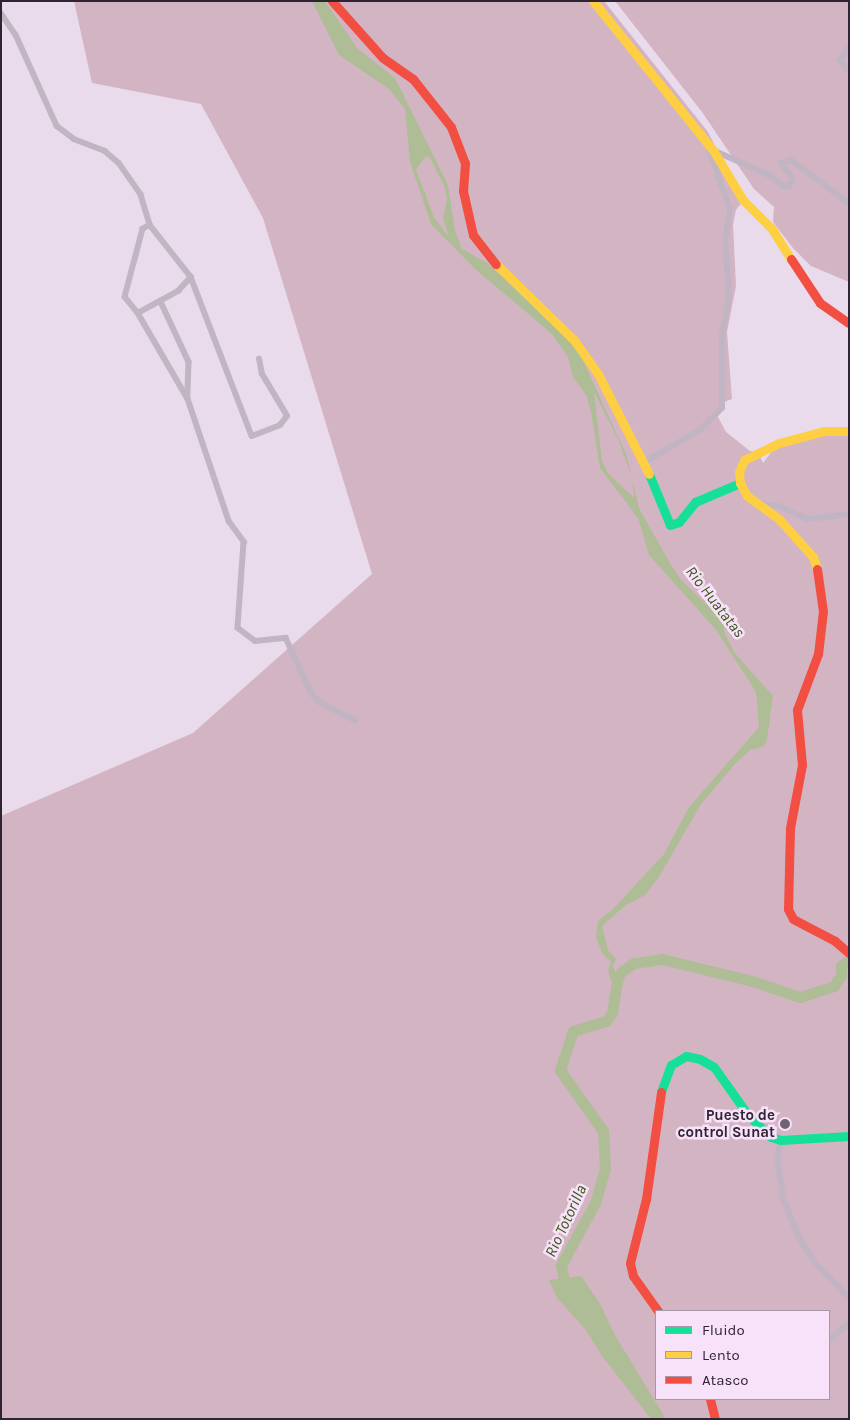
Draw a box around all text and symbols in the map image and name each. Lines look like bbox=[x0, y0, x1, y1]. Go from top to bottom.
water label: Rio Huatatas bbox=[681, 562, 749, 642]
place label: Puesto de control Sunat bbox=[678, 1106, 775, 1141]
marker: Puesto de control Sunat bbox=[779, 1118, 791, 1130]
water label: Rio Totorilla bbox=[541, 1182, 591, 1260]
legend bbox=[655, 1310, 830, 1400]
text: Fluido bbox=[702, 1321, 745, 1339]
text: Lento bbox=[702, 1346, 740, 1364]
text: Atasco bbox=[702, 1371, 748, 1389]

